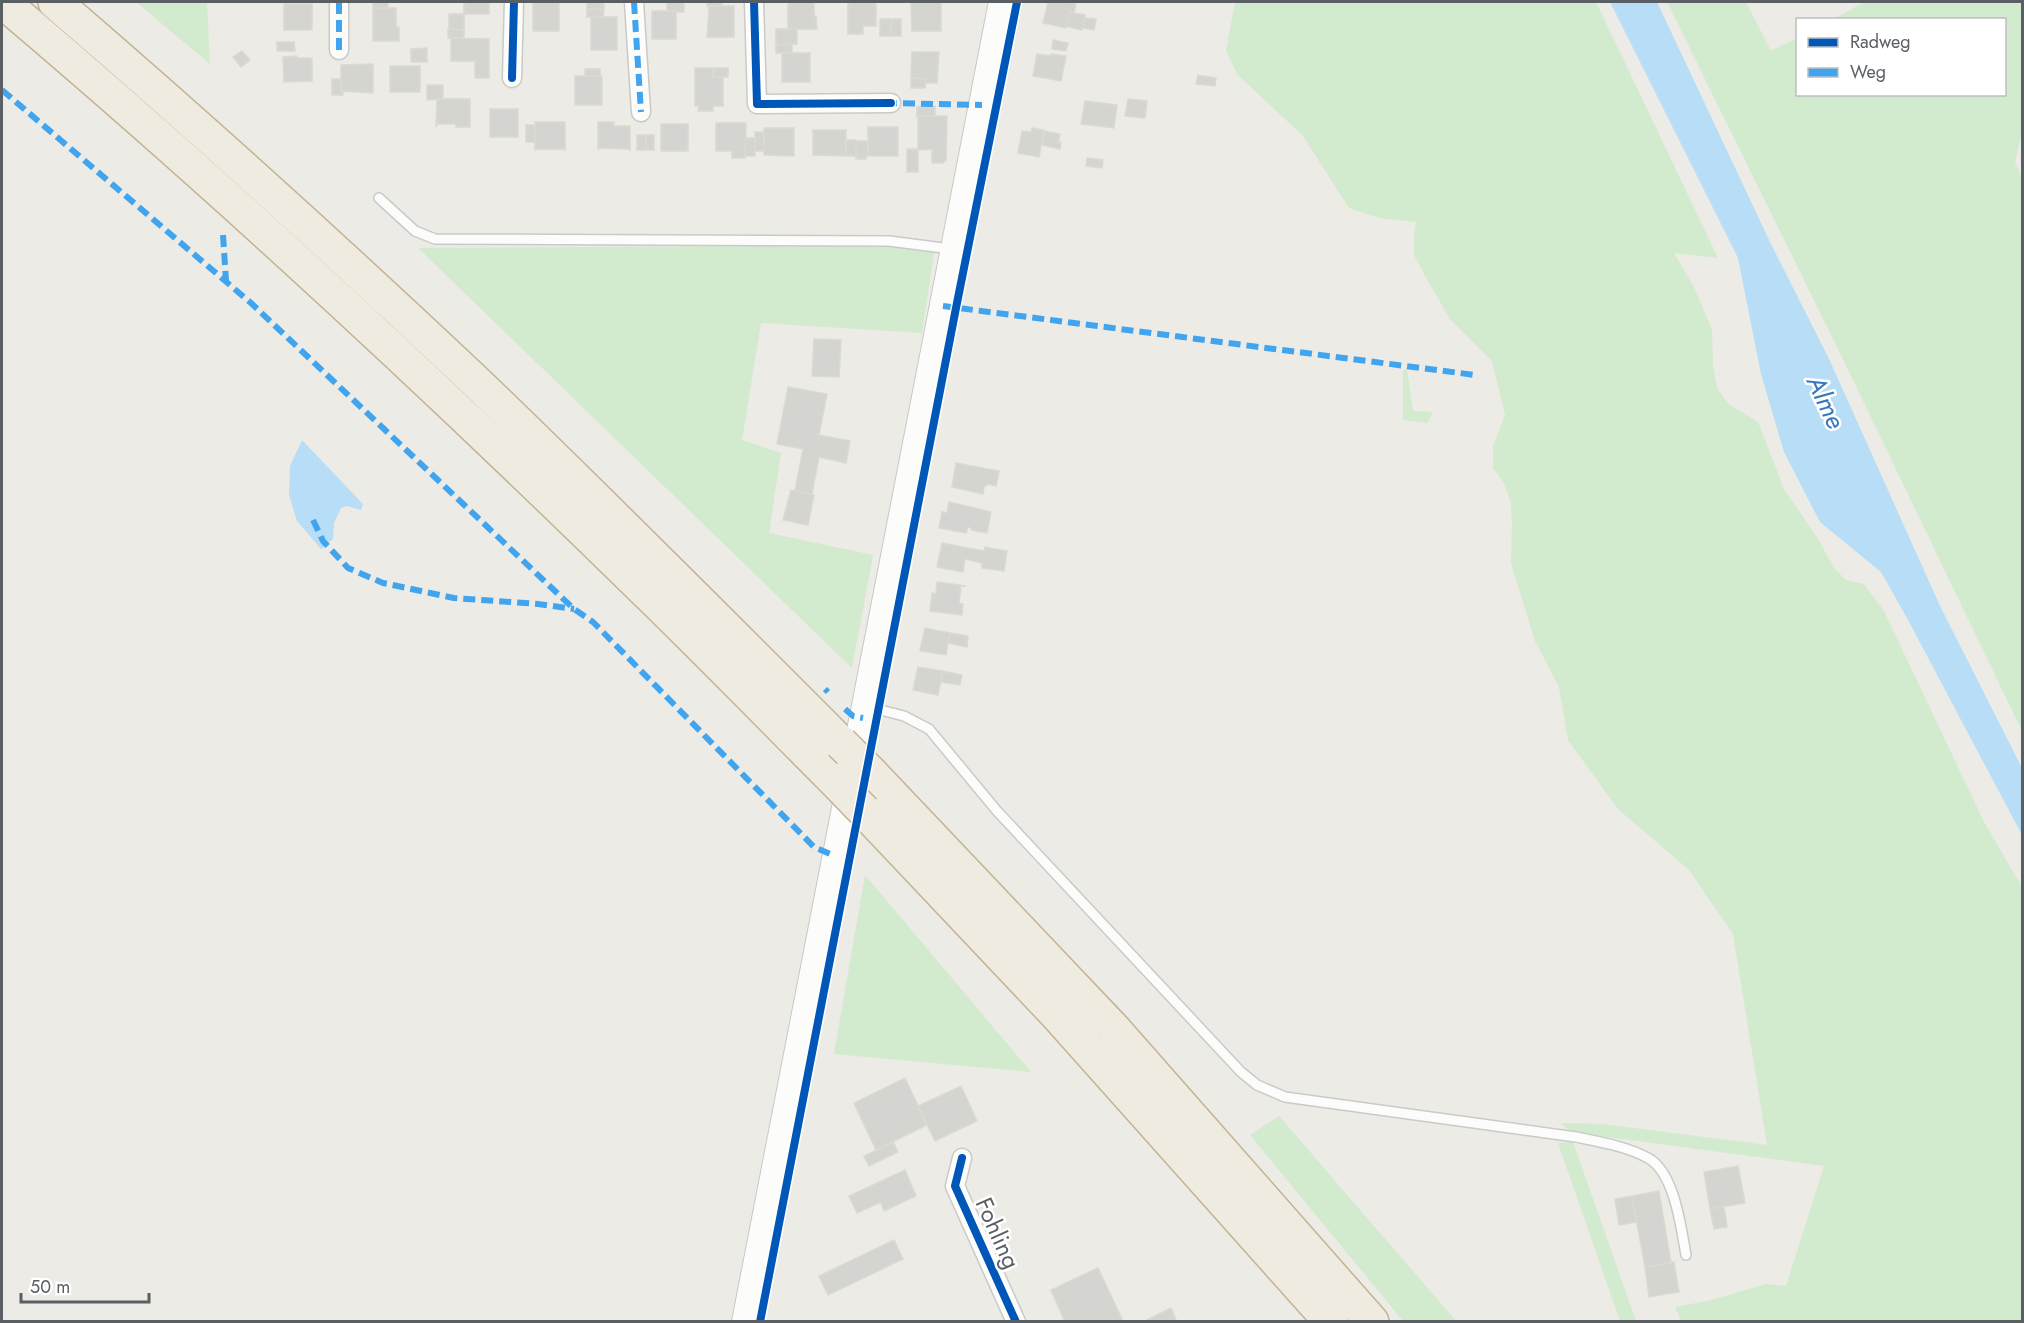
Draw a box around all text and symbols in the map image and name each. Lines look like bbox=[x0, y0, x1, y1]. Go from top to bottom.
legend bbox=[1796, 18, 2006, 96]
text: Radweg bbox=[1850, 29, 1911, 55]
text: Weg bbox=[1850, 59, 1886, 85]
water label: Alme bbox=[1797, 368, 1855, 435]
street label: Fohling bbox=[967, 1192, 1029, 1274]
scale bar bbox=[21, 1266, 148, 1304]
text: 50 m bbox=[30, 1274, 70, 1300]

